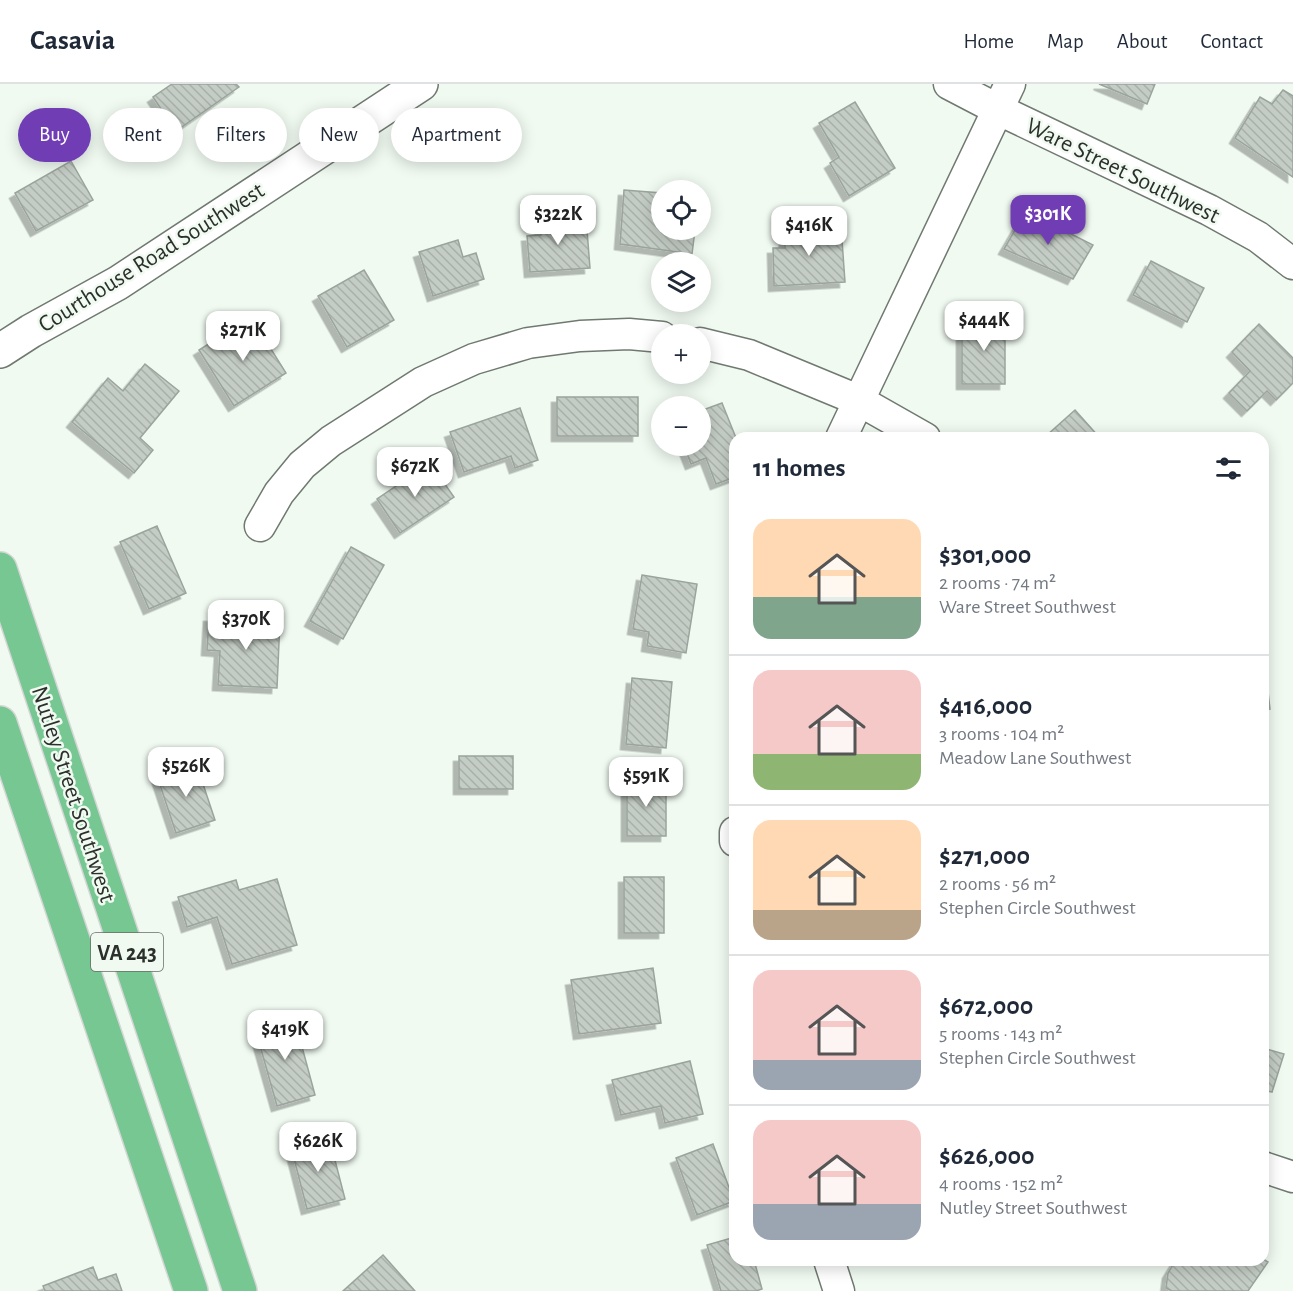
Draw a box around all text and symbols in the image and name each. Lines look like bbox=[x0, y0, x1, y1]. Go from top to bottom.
text: Casavia bbox=[30, 27, 115, 55]
text: Home bbox=[963, 31, 1014, 52]
text: Map bbox=[1047, 31, 1084, 52]
text: About bbox=[1117, 31, 1167, 52]
text: Contact bbox=[1200, 31, 1263, 52]
chip: Buy bbox=[18, 108, 91, 162]
chip: Rent bbox=[103, 108, 183, 162]
chip: Filters bbox=[195, 108, 287, 162]
chip: New bbox=[299, 108, 379, 162]
chip: Apartment bbox=[391, 108, 522, 162]
street label: Ware Street Southwest bbox=[1022, 114, 1223, 228]
street label: Courthouse Road Southwest bbox=[34, 178, 269, 337]
map controls bbox=[651, 180, 711, 456]
button: locate bbox=[651, 180, 711, 240]
pin: $322K bbox=[516, 195, 600, 246]
pin: $301K bbox=[1006, 195, 1090, 246]
text: $322K bbox=[534, 204, 582, 224]
text: $301K bbox=[1025, 204, 1071, 224]
pin: $416K bbox=[767, 206, 851, 257]
text: $416K bbox=[785, 215, 833, 235]
button: layers bbox=[651, 252, 711, 312]
pin: $444K bbox=[942, 301, 1026, 352]
text: $444K bbox=[959, 310, 1009, 330]
pin: $271K bbox=[201, 311, 285, 362]
text: $271K bbox=[220, 320, 266, 340]
button: + bbox=[651, 324, 711, 384]
button: − bbox=[651, 396, 711, 456]
pin: $672K bbox=[373, 447, 457, 498]
icon: filters bbox=[1212, 452, 1245, 485]
text: 11 homes bbox=[753, 455, 845, 481]
text: $672K bbox=[391, 456, 439, 476]
text: $301,000 bbox=[939, 542, 1031, 568]
icon: home bbox=[801, 543, 873, 615]
text: 2 rooms · 74 m² bbox=[939, 573, 1056, 593]
text: Ware Street Southwest bbox=[939, 597, 1116, 617]
pin: $370K bbox=[204, 600, 288, 651]
text: $370K bbox=[222, 609, 270, 629]
street label: Nutley Street Southwest bbox=[27, 683, 119, 906]
text: $416,000 bbox=[939, 693, 1032, 719]
icon: home bbox=[801, 694, 873, 766]
text: 3 rooms · 104 m² bbox=[939, 724, 1064, 744]
pin: $526K bbox=[144, 747, 228, 798]
text: Meadow Lane Southwest bbox=[939, 748, 1131, 768]
text: $526K bbox=[162, 756, 210, 776]
pin: $591K bbox=[604, 757, 688, 808]
text: $591K bbox=[623, 766, 669, 786]
text: $271,000 bbox=[939, 843, 1030, 869]
icon: home bbox=[801, 844, 873, 916]
text: 2 rooms · 56 m² bbox=[939, 874, 1056, 894]
text: Stephen Circle Southwest bbox=[939, 898, 1136, 918]
road number: VA 243 bbox=[91, 933, 163, 971]
text: $672,000 bbox=[939, 993, 1033, 1019]
icon: home bbox=[801, 994, 873, 1066]
pin: $419K bbox=[243, 1010, 327, 1061]
text: $419K bbox=[261, 1019, 309, 1039]
text: 5 rooms · 143 m² bbox=[939, 1024, 1062, 1044]
text: Stephen Circle Southwest bbox=[939, 1048, 1136, 1068]
pin: $626K bbox=[276, 1122, 360, 1173]
text: $626K bbox=[293, 1131, 343, 1151]
text: $626,000 bbox=[939, 1143, 1035, 1169]
icon: home bbox=[801, 1144, 873, 1216]
text: 4 rooms · 152 m² bbox=[939, 1174, 1063, 1194]
text: Nutley Street Southwest bbox=[939, 1198, 1127, 1218]

